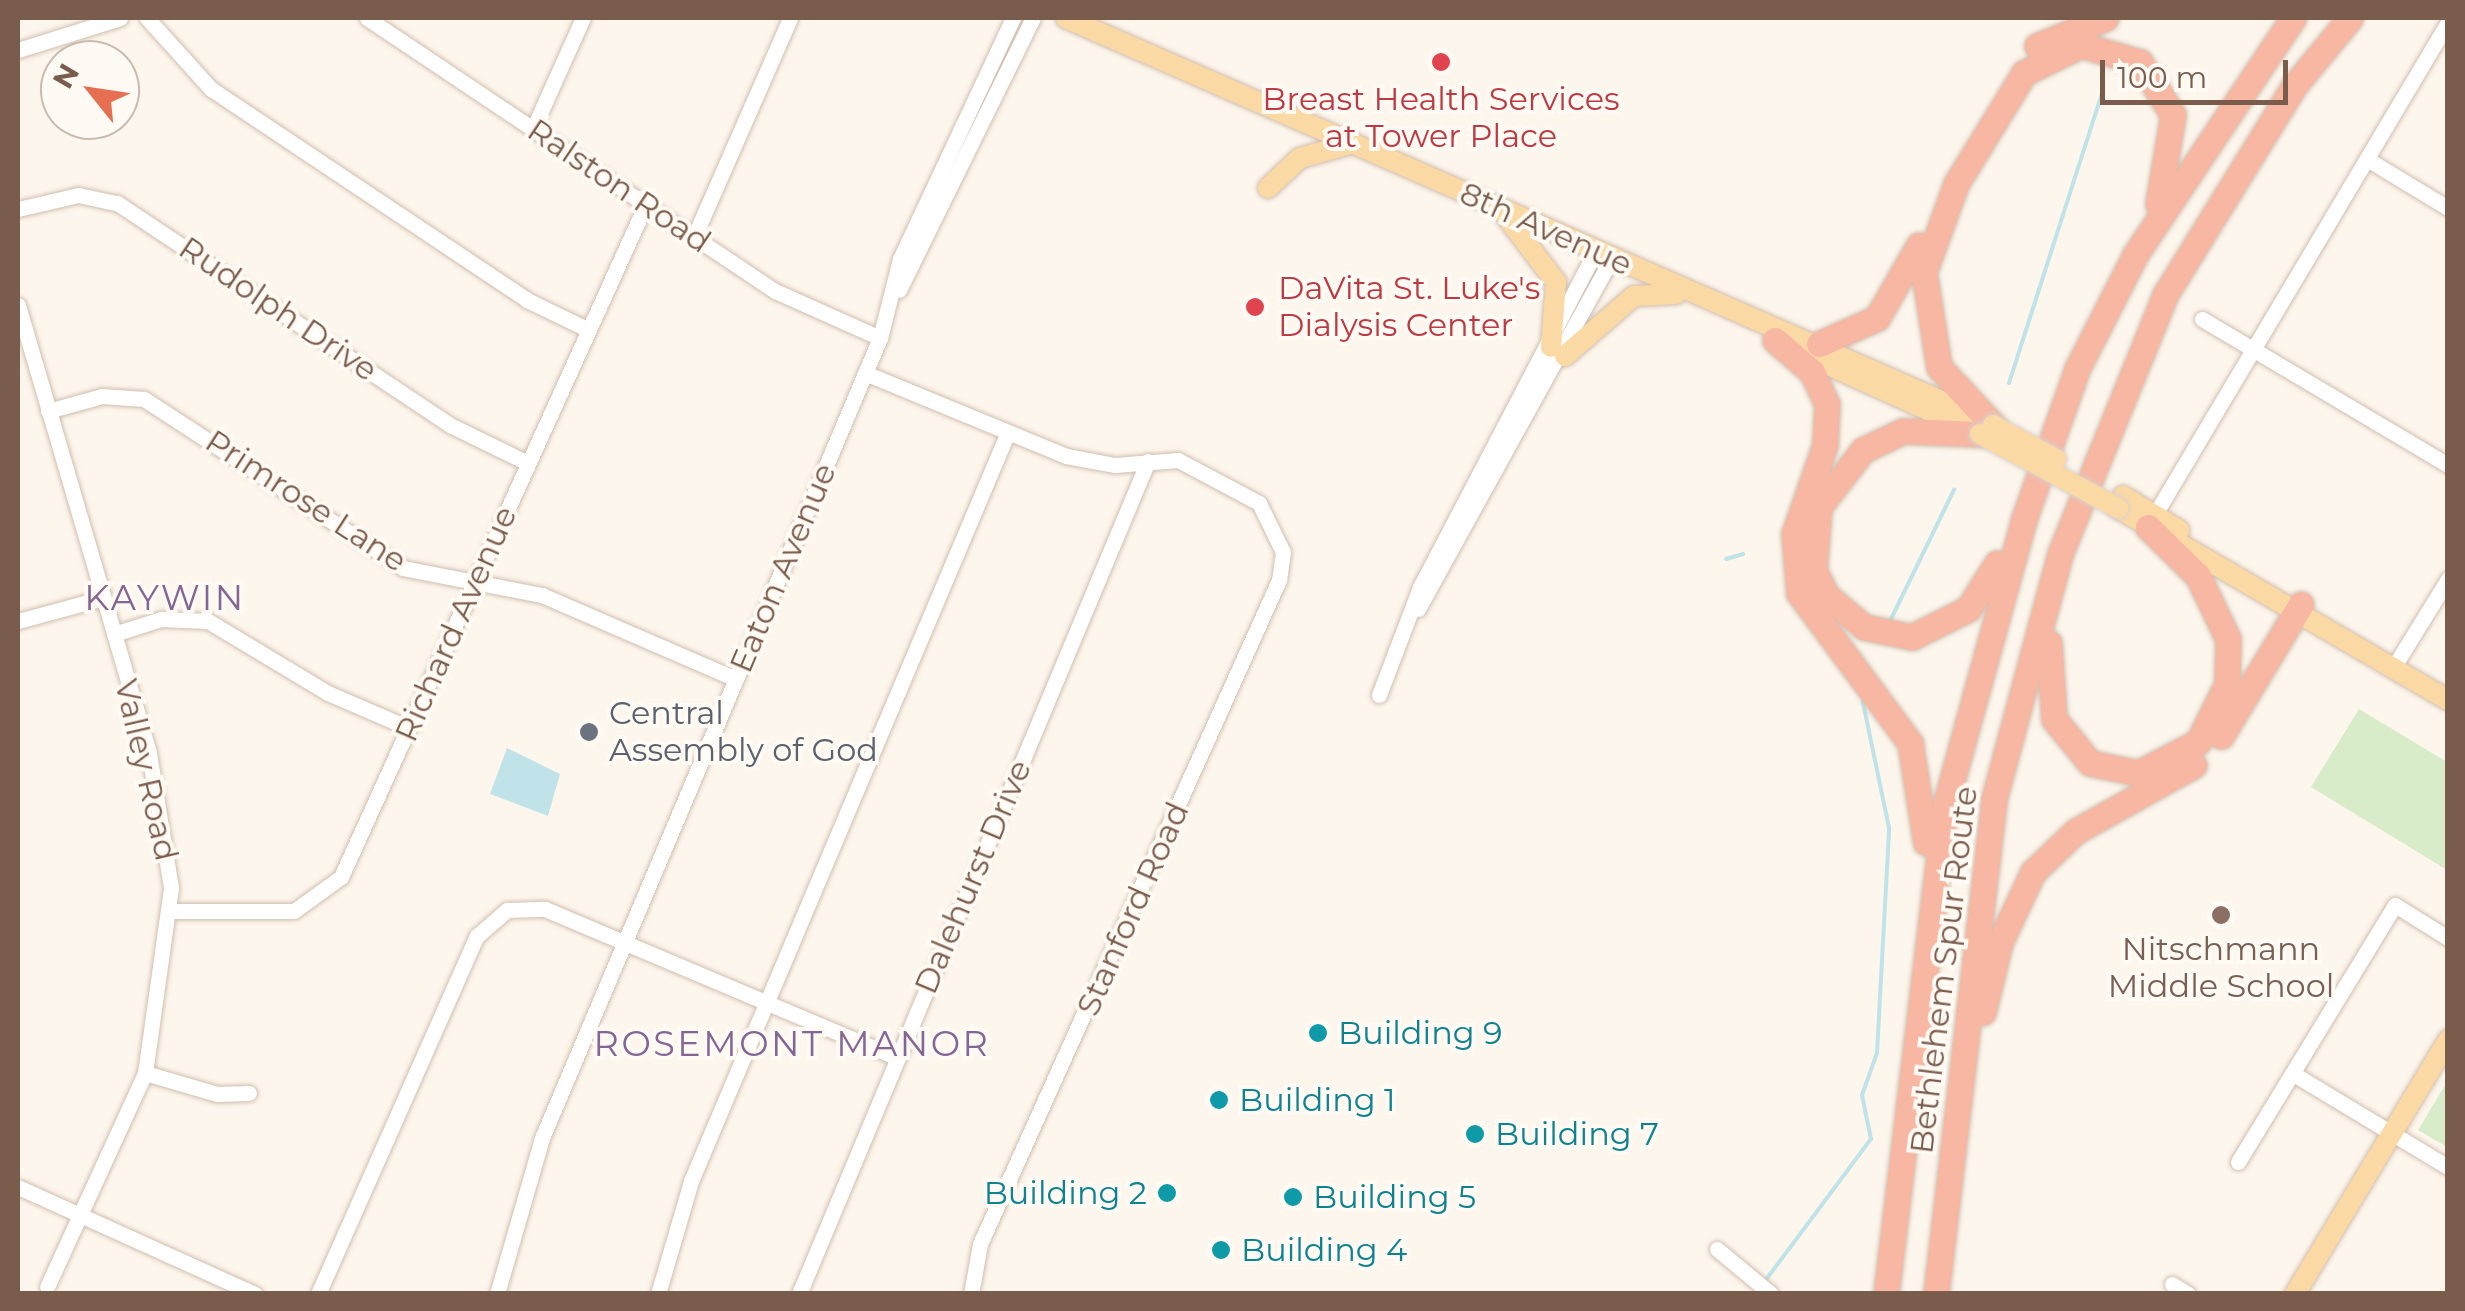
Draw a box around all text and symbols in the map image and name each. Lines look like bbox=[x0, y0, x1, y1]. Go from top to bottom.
north arrow bbox=[40, 40, 140, 140]
scale bar bbox=[2105, 40, 2292, 102]
marker: Breast Health Services at Tower Place bbox=[1428, 49, 1454, 75]
text: N bbox=[45, 58, 86, 94]
text: 100 m bbox=[2117, 59, 2207, 96]
place label: Breast Health Services at Tower Place bbox=[1262, 81, 1620, 156]
street label: Ralston Road bbox=[520, 111, 718, 261]
street label: 8th Avenue bbox=[1454, 174, 1638, 284]
street label: Rudolph Drive bbox=[172, 229, 384, 389]
place label: DaVita St. Luke's Dialysis Center bbox=[1278, 270, 1540, 345]
marker: DaVita St. Luke's Dialysis Center bbox=[1242, 294, 1268, 320]
street label: Primrose Lane bbox=[198, 422, 414, 580]
street label: Eaton Avenue bbox=[722, 458, 844, 678]
street label: Richard Avenue bbox=[387, 500, 525, 748]
district label: KAYWIN bbox=[84, 577, 246, 619]
street label: Valley Road bbox=[106, 675, 186, 865]
place label: Central Assembly of God bbox=[609, 695, 878, 770]
marker: Central Assembly of God bbox=[578, 721, 600, 743]
street label: Dalehurst Drive bbox=[906, 754, 1040, 1000]
street label: Bethlehem Spur Route bbox=[1902, 784, 1986, 1156]
street label: Stanford Road bbox=[1069, 796, 1197, 1022]
marker: Nitschmann Middle School bbox=[2210, 904, 2232, 926]
place label: Nitschmann Middle School bbox=[2108, 931, 2334, 1006]
place label: Building 9 bbox=[1338, 1014, 1503, 1052]
marker: Building 9 bbox=[1307, 1022, 1329, 1044]
district label: ROSEMONT MANOR bbox=[594, 1023, 990, 1065]
place label: Building 1 bbox=[1239, 1081, 1396, 1119]
marker: Building 1 bbox=[1208, 1089, 1230, 1111]
place label: Building 7 bbox=[1495, 1115, 1659, 1153]
marker: Building 7 bbox=[1464, 1123, 1486, 1145]
place label: Building 2 bbox=[984, 1174, 1147, 1212]
place label: Building 5 bbox=[1313, 1178, 1476, 1216]
marker: Building 2 bbox=[1156, 1182, 1178, 1204]
marker: Building 5 bbox=[1282, 1186, 1304, 1208]
place label: Building 4 bbox=[1241, 1231, 1407, 1269]
marker: Building 4 bbox=[1210, 1239, 1232, 1261]

